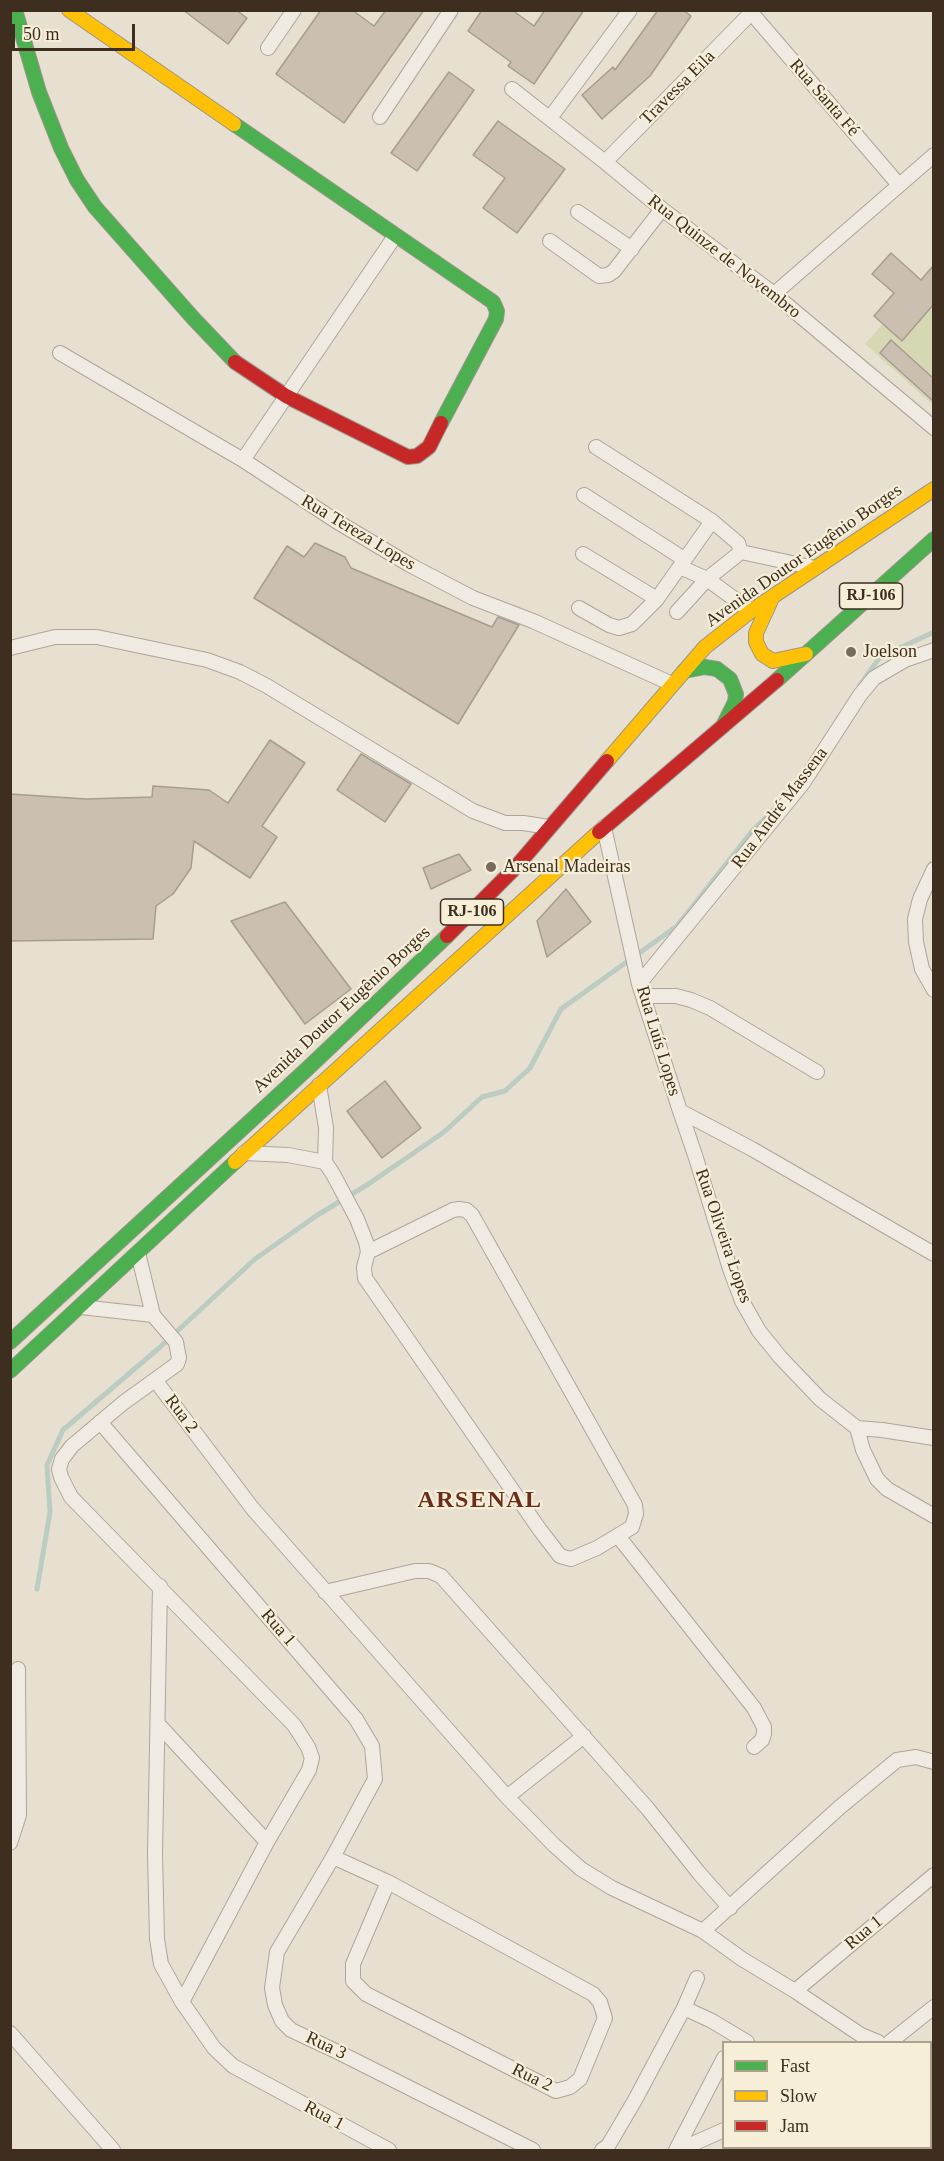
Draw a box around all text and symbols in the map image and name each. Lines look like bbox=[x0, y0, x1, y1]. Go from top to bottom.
scale bar bbox=[15, 12, 138, 50]
text: 50 m bbox=[23, 24, 60, 44]
street label: Travessa Eila bbox=[636, 46, 720, 130]
street label: Rua Santa Fé bbox=[784, 55, 864, 141]
street label: Rua Quinze de Novembro bbox=[643, 190, 805, 324]
street label: Avenida Doutor Eugênio Borges bbox=[702, 480, 906, 632]
street label: Rua Tereza Lopes bbox=[297, 490, 419, 576]
road number: RJ-106 bbox=[840, 583, 902, 609]
place label: Joelson bbox=[863, 641, 917, 663]
marker: Joelson bbox=[844, 645, 858, 659]
street label: Rua André Massena bbox=[727, 743, 833, 873]
place label: Arsenal Madeiras bbox=[503, 856, 630, 878]
marker: Arsenal Madeiras bbox=[484, 860, 498, 874]
road number: RJ-106 bbox=[440, 899, 504, 925]
street label: Avenida Doutor Eugênio Borges bbox=[249, 922, 435, 1098]
street label: Rua Luís Lopes bbox=[631, 983, 685, 1099]
street label: Rua Oliveira Lopes bbox=[690, 1166, 756, 1306]
street label: Rua 2 bbox=[160, 1391, 202, 1437]
district label: ARSENAL bbox=[417, 1487, 543, 1515]
street label: Rua 1 bbox=[256, 1605, 300, 1651]
street label: Rua 1 bbox=[841, 1911, 887, 1955]
street label: Rua 3 bbox=[302, 2027, 350, 2065]
legend bbox=[722, 2041, 932, 2149]
text: Fast bbox=[780, 2056, 810, 2076]
street label: Rua 2 bbox=[508, 2059, 556, 2097]
text: Slow bbox=[780, 2086, 817, 2106]
street label: Rua 1 bbox=[300, 2096, 348, 2136]
text: Jam bbox=[780, 2116, 809, 2136]

